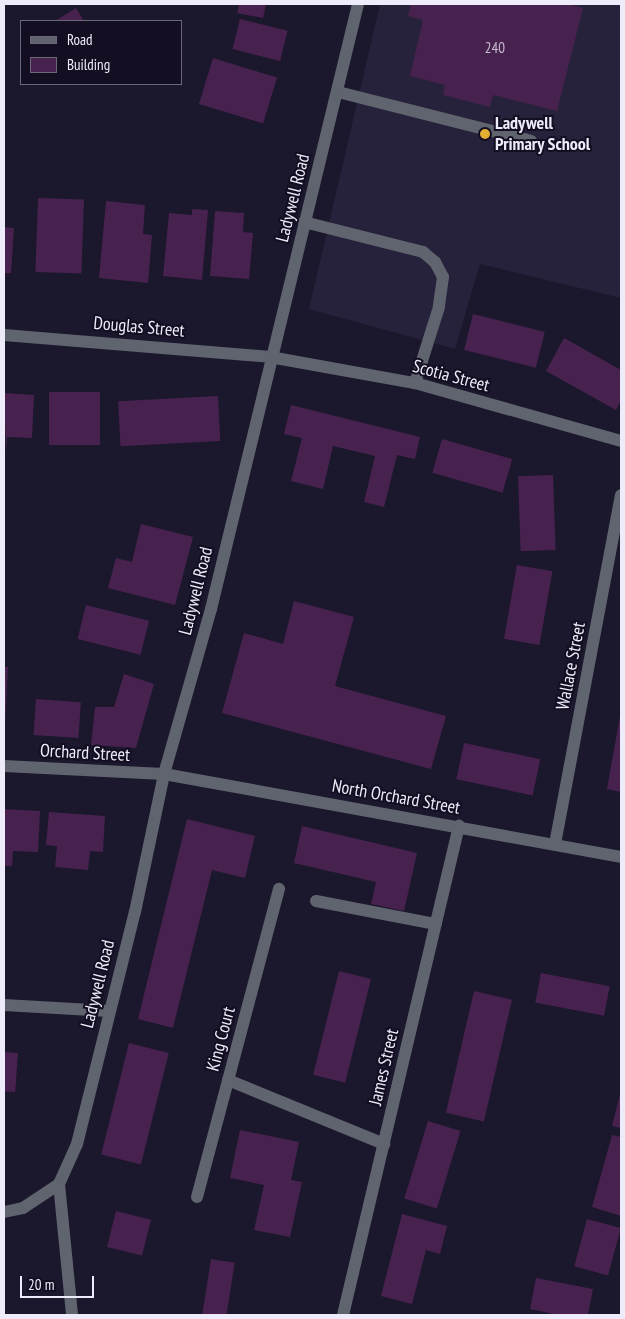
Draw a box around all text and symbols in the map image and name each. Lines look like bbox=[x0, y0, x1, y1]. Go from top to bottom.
legend bbox=[20, 20, 182, 85]
text: Road bbox=[67, 30, 93, 49]
house number: 240 bbox=[485, 39, 505, 57]
text: Building bbox=[67, 55, 110, 74]
place label: Ladywell Primary School bbox=[495, 113, 591, 156]
marker: Ladywell Primary School bbox=[479, 128, 491, 140]
street label: Ladywell Road bbox=[272, 152, 314, 244]
street label: Douglas Street bbox=[93, 312, 185, 342]
street label: Scotia Street bbox=[410, 355, 492, 397]
street label: Ladywell Road bbox=[175, 545, 217, 637]
street label: Wallace Street bbox=[552, 620, 590, 712]
street label: Orchard Street bbox=[39, 740, 131, 766]
street label: North Orchard Street bbox=[330, 775, 462, 819]
street label: Ladywell Road bbox=[77, 938, 119, 1030]
street label: King Court bbox=[202, 1004, 240, 1074]
street label: James Street bbox=[365, 1027, 403, 1107]
scale bar bbox=[22, 1266, 96, 1298]
text: 20 m bbox=[28, 1275, 54, 1294]

